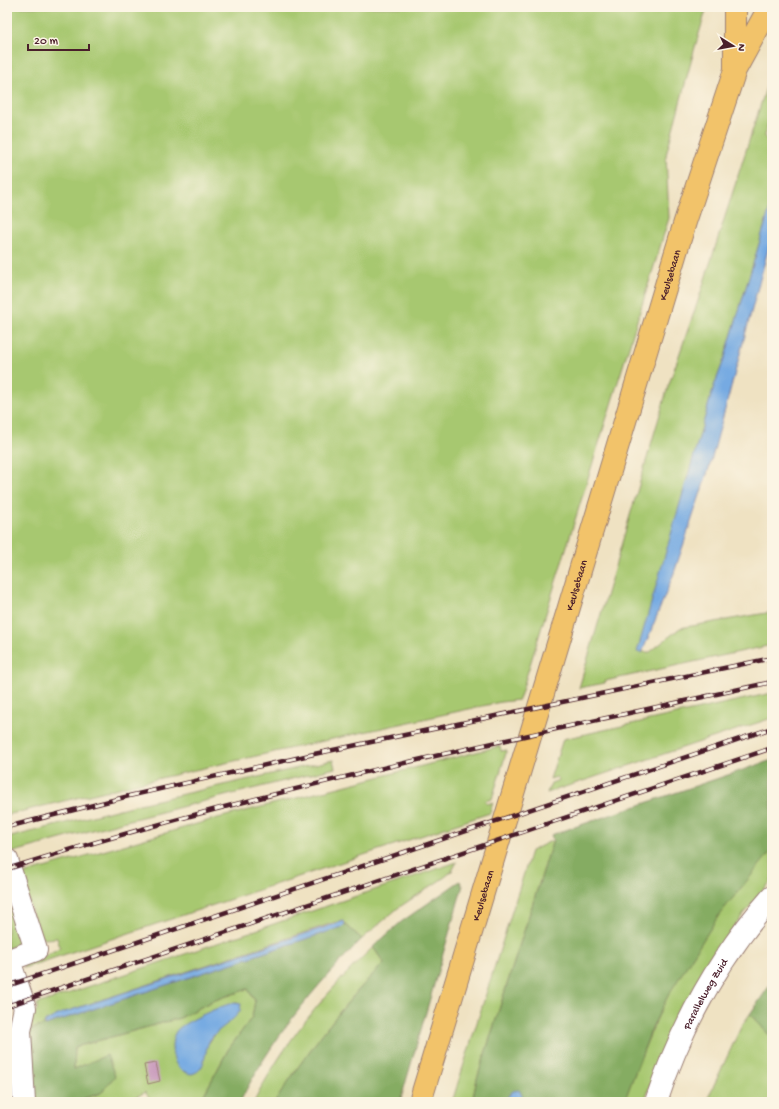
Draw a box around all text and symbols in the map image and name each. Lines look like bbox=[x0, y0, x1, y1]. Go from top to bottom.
scale bar bbox=[28, 26, 89, 52]
north arrow bbox=[713, 26, 753, 66]
text: 20 m bbox=[34, 35, 59, 49]
text: N bbox=[734, 43, 747, 52]
street label: Keulsebaan bbox=[658, 248, 685, 302]
street label: Keulsebaan bbox=[564, 558, 591, 612]
street label: Keulsebaan bbox=[471, 868, 498, 923]
street label: Parallelweg Zuid bbox=[681, 956, 732, 1033]

